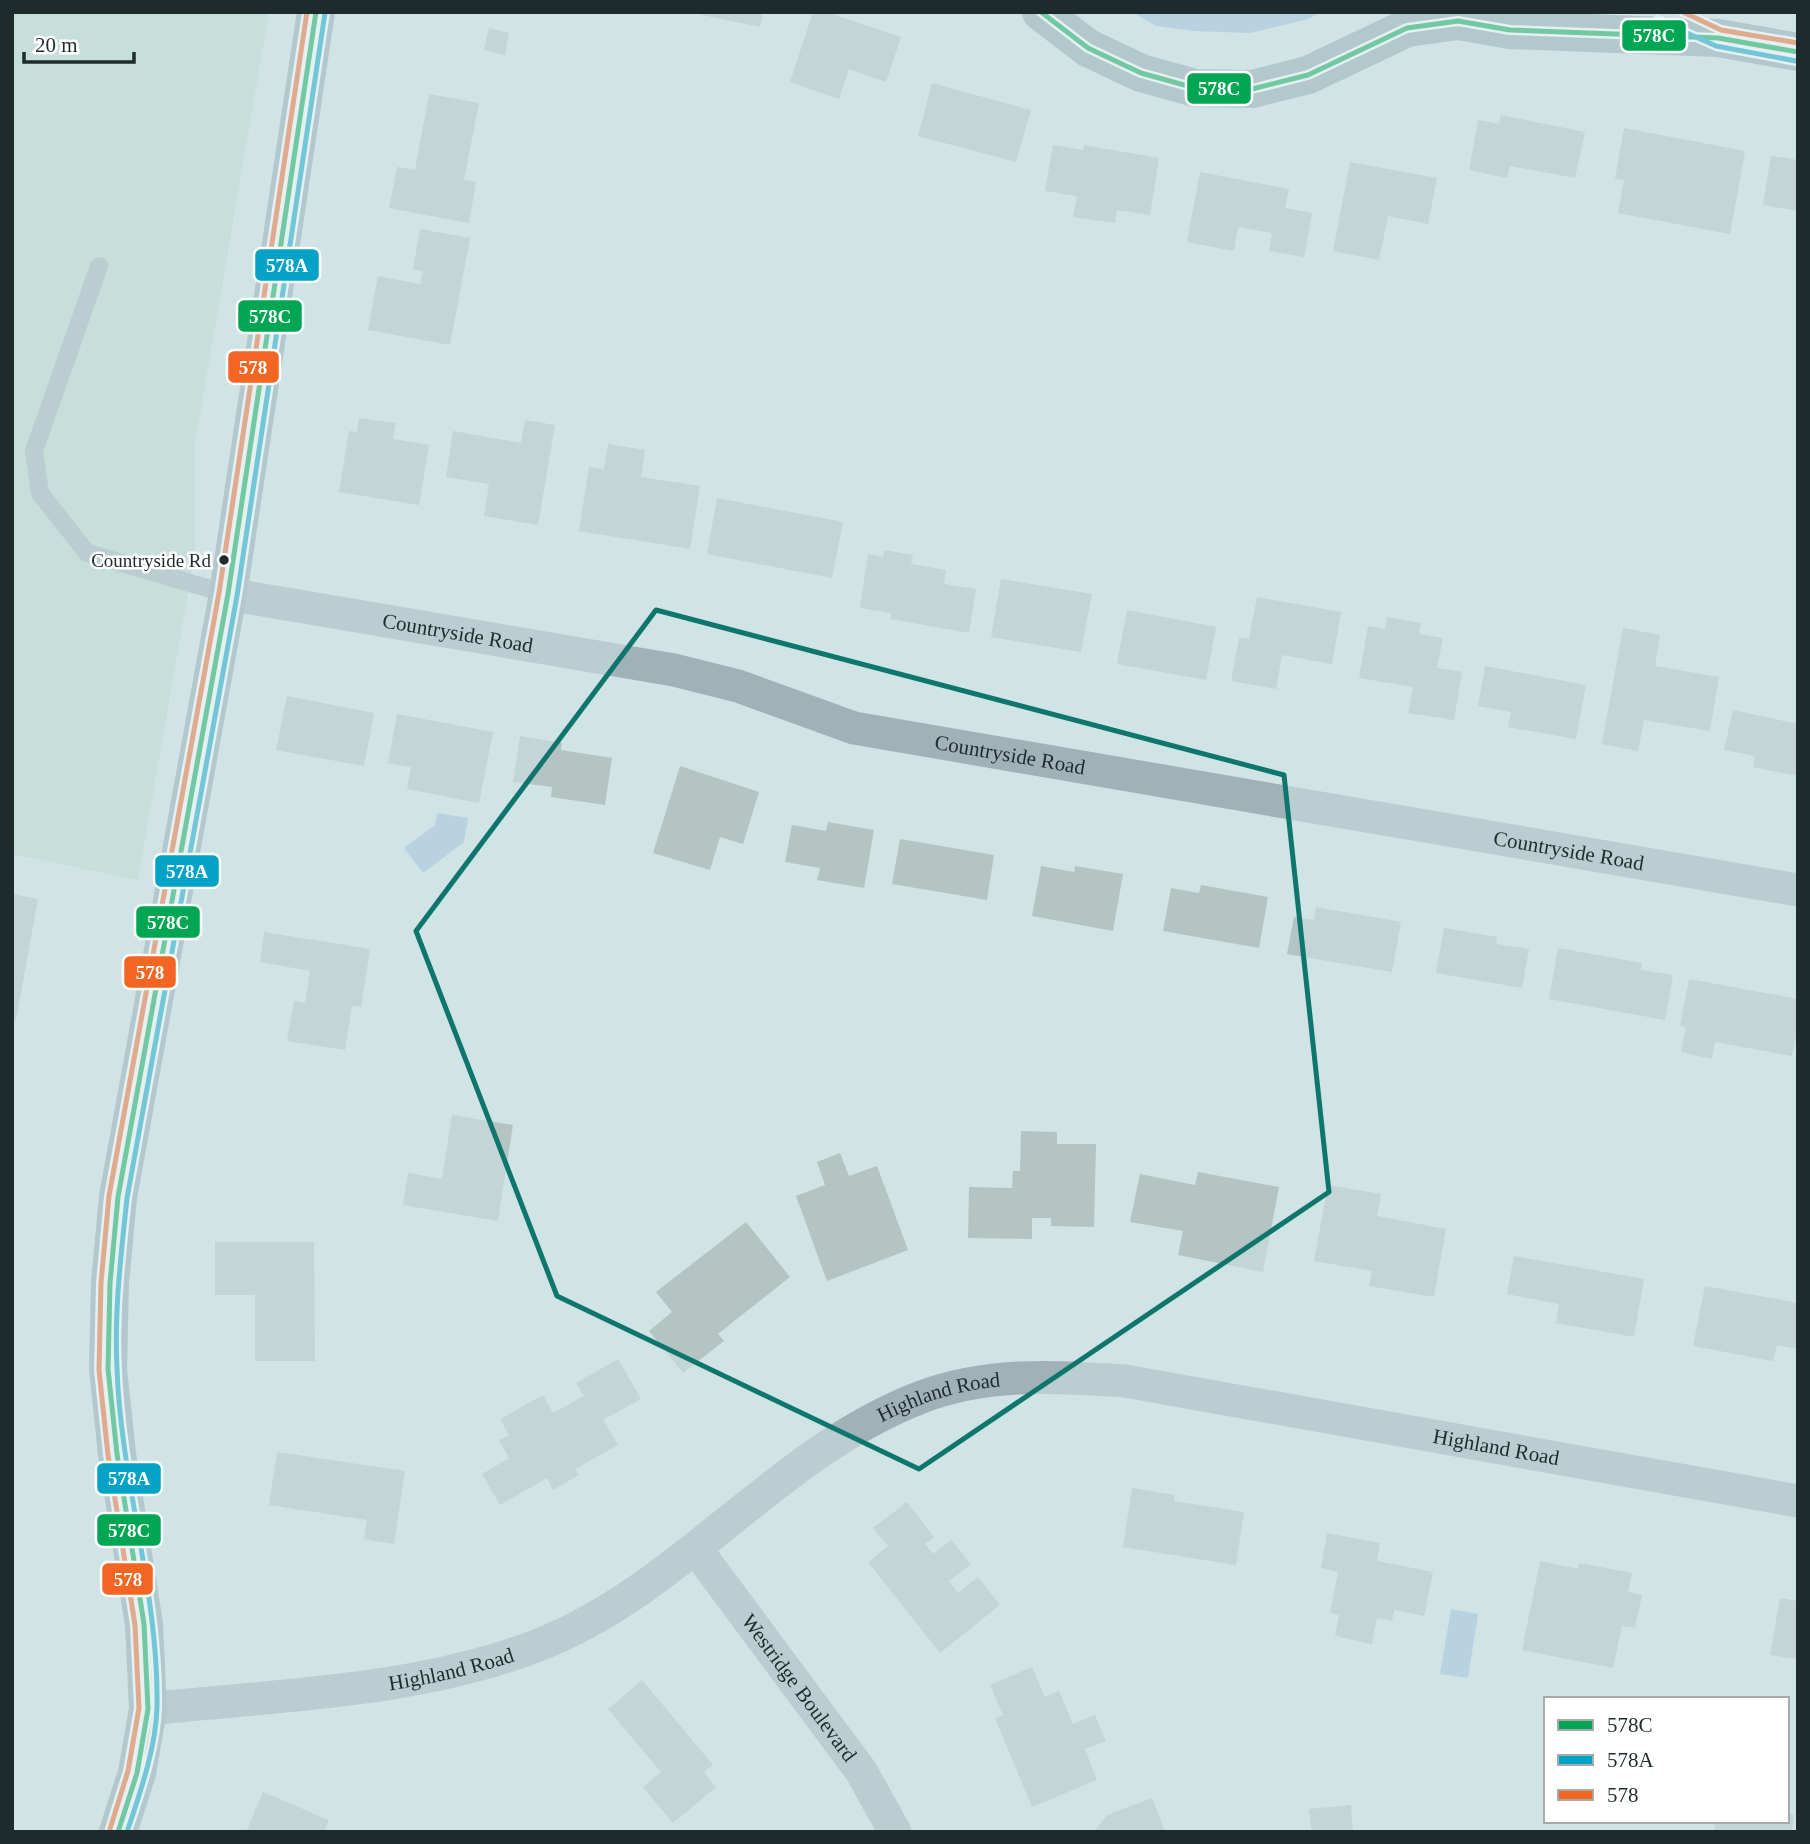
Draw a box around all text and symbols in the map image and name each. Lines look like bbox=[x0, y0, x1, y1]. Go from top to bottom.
line badge: 578C bbox=[1621, 19, 1687, 52]
scale bar bbox=[24, 21, 135, 65]
text: 578C bbox=[1633, 25, 1675, 46]
text: 20 m bbox=[35, 33, 78, 57]
line badge: 578C bbox=[1186, 72, 1252, 105]
text: 578C bbox=[1198, 78, 1240, 99]
line badge: 578A bbox=[254, 248, 320, 282]
text: 578A bbox=[266, 255, 308, 276]
line badge: 578C bbox=[237, 299, 303, 333]
text: 578C bbox=[249, 306, 291, 327]
line badge: 578 bbox=[227, 350, 280, 384]
text: 578 bbox=[239, 357, 267, 378]
place label: Countryside Rd bbox=[91, 550, 211, 571]
marker: Countryside Rd bbox=[217, 553, 231, 567]
street label: Countryside Road bbox=[381, 609, 535, 658]
street label: Countryside Road bbox=[933, 730, 1088, 780]
street label: Countryside Road bbox=[1492, 826, 1646, 875]
line badge: 578A bbox=[154, 854, 220, 888]
text: 578A bbox=[166, 861, 208, 882]
line badge: 578C bbox=[135, 905, 201, 939]
text: 578C bbox=[147, 912, 189, 933]
line badge: 578 bbox=[123, 955, 177, 989]
text: 578 bbox=[136, 962, 164, 983]
street label: Highland Road bbox=[873, 1367, 1002, 1427]
street label: Highland Road bbox=[1431, 1424, 1562, 1470]
line badge: 578A bbox=[96, 1462, 162, 1495]
text: 578A bbox=[108, 1468, 150, 1489]
line badge: 578C bbox=[96, 1513, 162, 1547]
text: 578C bbox=[108, 1520, 150, 1541]
line badge: 578 bbox=[101, 1562, 154, 1596]
text: 578 bbox=[114, 1569, 142, 1590]
street label: Westridge Boulevard bbox=[737, 1609, 862, 1767]
street label: Highland Road bbox=[387, 1643, 517, 1695]
legend bbox=[1544, 1697, 1789, 1823]
text: 578C bbox=[1607, 1713, 1653, 1737]
text: 578A bbox=[1607, 1748, 1655, 1772]
text: 578 bbox=[1607, 1783, 1639, 1807]

